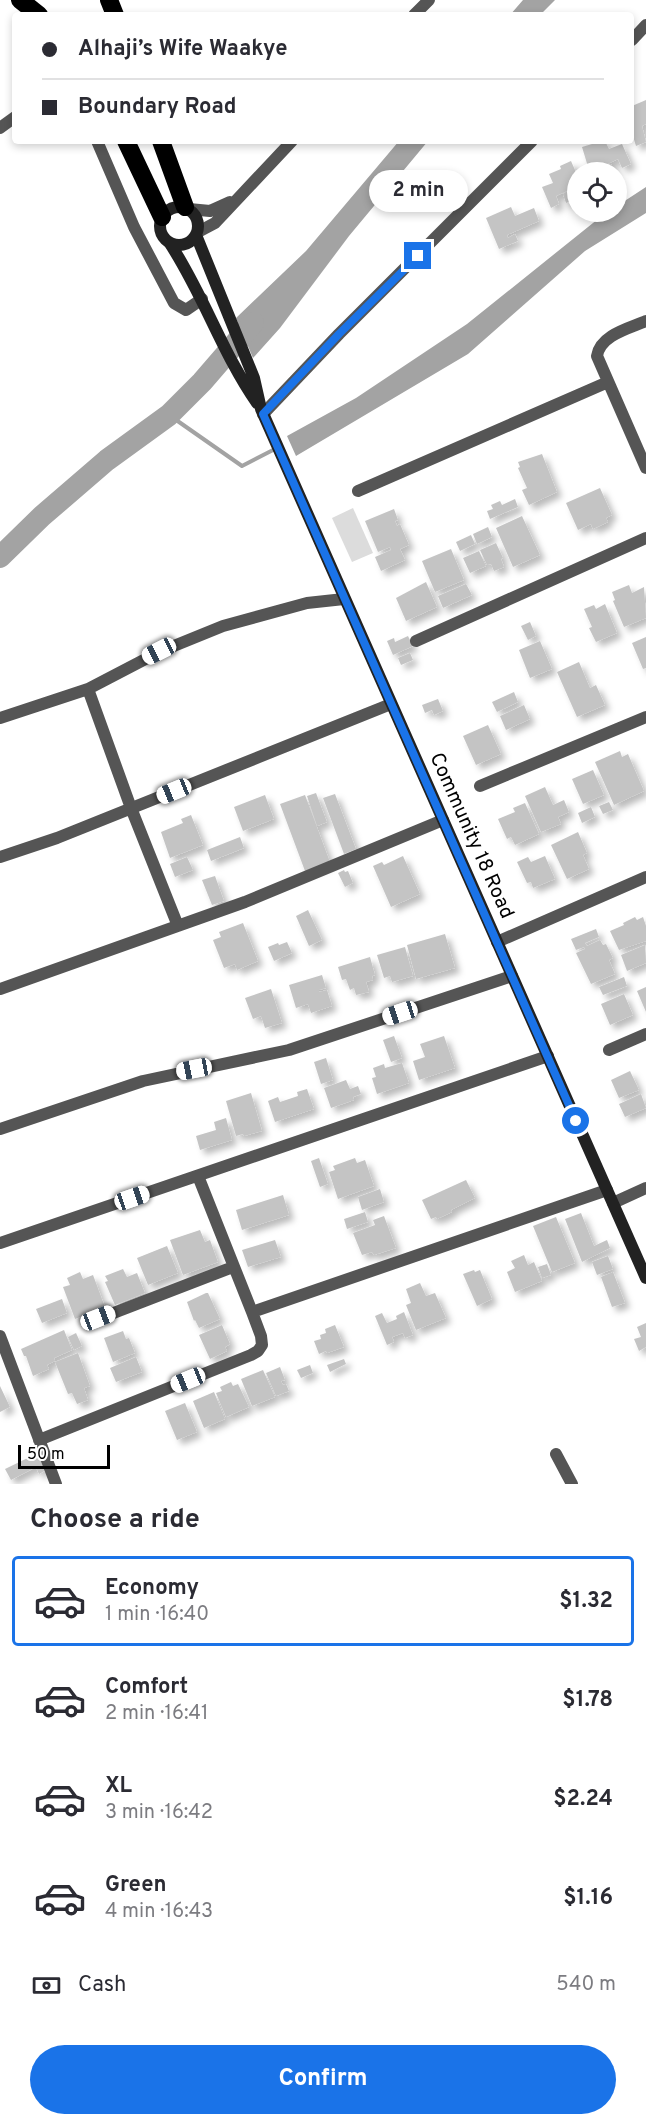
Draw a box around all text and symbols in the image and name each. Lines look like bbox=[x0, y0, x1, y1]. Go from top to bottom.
text: Alhaji’s Wife Waakye bbox=[78, 36, 288, 63]
text: Boundary Road bbox=[78, 94, 237, 121]
map controls bbox=[567, 162, 627, 222]
button: locate bbox=[567, 162, 627, 222]
callout: 2 min bbox=[368, 169, 468, 211]
text: 2 min bbox=[392, 178, 445, 204]
route end bbox=[404, 242, 431, 269]
car bbox=[139, 635, 179, 667]
street label: Community 18 Road bbox=[423, 749, 519, 923]
car bbox=[154, 776, 194, 806]
car bbox=[380, 999, 420, 1027]
car bbox=[175, 1057, 213, 1081]
route start bbox=[562, 1107, 589, 1134]
car bbox=[112, 1184, 152, 1212]
car bbox=[78, 1303, 118, 1333]
car bbox=[168, 1365, 208, 1395]
scale bar bbox=[18, 1442, 110, 1470]
text: 50 m bbox=[27, 1445, 65, 1465]
text: Choose a ride bbox=[30, 1503, 200, 1537]
icon: car bbox=[33, 1574, 87, 1628]
text: Economy bbox=[105, 1575, 199, 1602]
text: $1.32 bbox=[559, 1588, 613, 1615]
text: 1 min · 16:40 bbox=[105, 1602, 209, 1628]
icon: car bbox=[33, 1673, 87, 1727]
text: Comfort bbox=[105, 1674, 188, 1701]
text: $1.78 bbox=[562, 1687, 613, 1714]
text: 2 min · 16:41 bbox=[105, 1701, 208, 1727]
icon: car bbox=[33, 1772, 87, 1826]
text: XL bbox=[105, 1773, 132, 1800]
text: $2.24 bbox=[553, 1786, 613, 1813]
text: 3 min · 16:42 bbox=[105, 1800, 213, 1826]
icon: car bbox=[33, 1871, 87, 1925]
text: Green bbox=[105, 1872, 167, 1899]
text: $1.16 bbox=[563, 1885, 613, 1912]
text: 4 min · 16:43 bbox=[105, 1899, 213, 1925]
icon: cash bbox=[30, 1969, 63, 2002]
text: Cash bbox=[78, 1972, 127, 1999]
text: 540 m bbox=[556, 1972, 616, 1998]
button: Confirm bbox=[30, 2045, 616, 2114]

